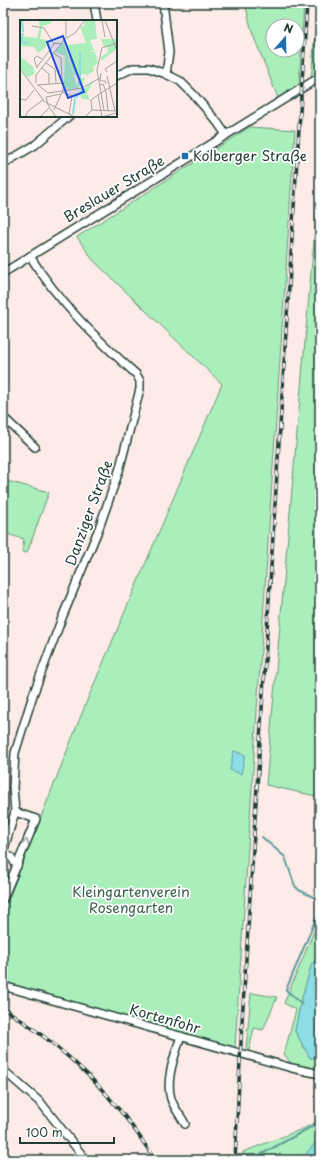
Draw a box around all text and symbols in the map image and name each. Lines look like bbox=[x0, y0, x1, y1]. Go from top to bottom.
north arrow bbox=[265, 18, 305, 58]
text: N bbox=[282, 19, 296, 38]
inset map bbox=[20, 20, 117, 117]
place label: Kolberger Straße bbox=[193, 145, 307, 166]
street label: Breslauer Straße bbox=[59, 150, 168, 227]
marker: Kolberger Straße bbox=[180, 151, 190, 161]
street label: Danziger Straße bbox=[60, 457, 117, 568]
one-way arrow bbox=[22, 839, 30, 846]
park label: Kleingartenverein Rosengarten bbox=[72, 881, 190, 918]
street label: Kortenfohr bbox=[127, 998, 204, 1039]
scale bar bbox=[20, 1119, 114, 1145]
text: 100 m bbox=[26, 1123, 63, 1141]

